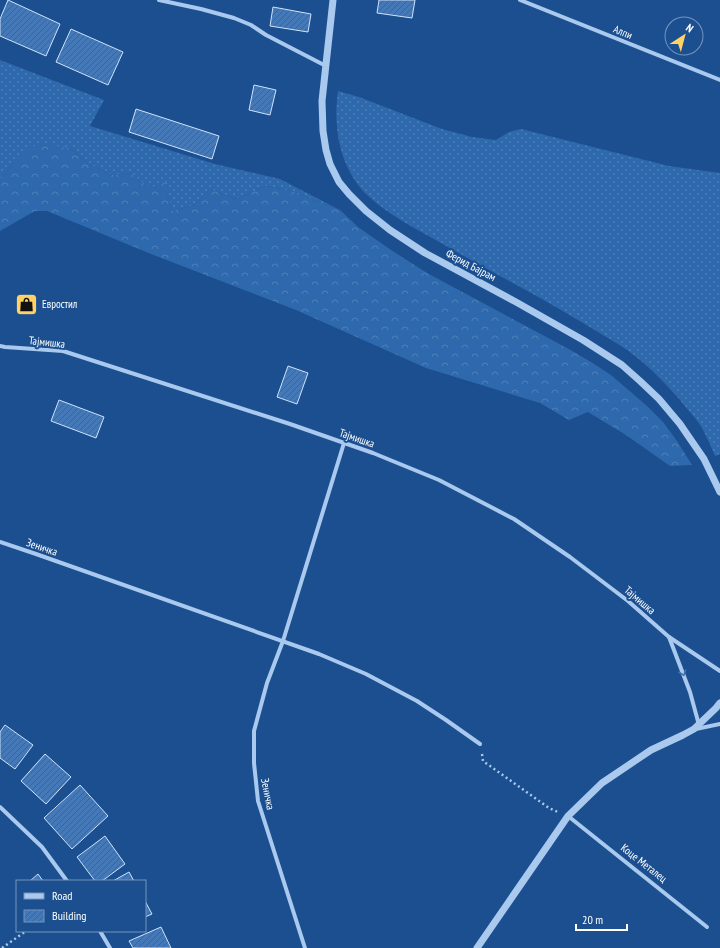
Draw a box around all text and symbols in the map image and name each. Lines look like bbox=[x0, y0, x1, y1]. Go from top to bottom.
north arrow bbox=[664, 16, 704, 56]
text: N bbox=[683, 20, 696, 35]
street label: Алпи bbox=[611, 22, 635, 42]
street label: Ферид Бајрам bbox=[443, 246, 499, 284]
shop icon: Евростил bbox=[13, 291, 39, 317]
place label: Евростил bbox=[42, 297, 77, 311]
street label: Тајмишка bbox=[28, 333, 66, 351]
street label: Тајмишка bbox=[337, 425, 377, 451]
street label: Зеничка bbox=[25, 535, 59, 559]
street label: Тајмишка bbox=[622, 583, 658, 617]
one-way arrow bbox=[679, 670, 687, 677]
street label: Зеничка bbox=[258, 777, 278, 811]
street label: Коце Металец bbox=[618, 841, 670, 885]
legend bbox=[16, 880, 146, 932]
text: Road bbox=[52, 888, 72, 903]
scale bar bbox=[576, 906, 627, 932]
text: Building bbox=[52, 908, 87, 923]
text: 20 m bbox=[582, 912, 603, 927]

